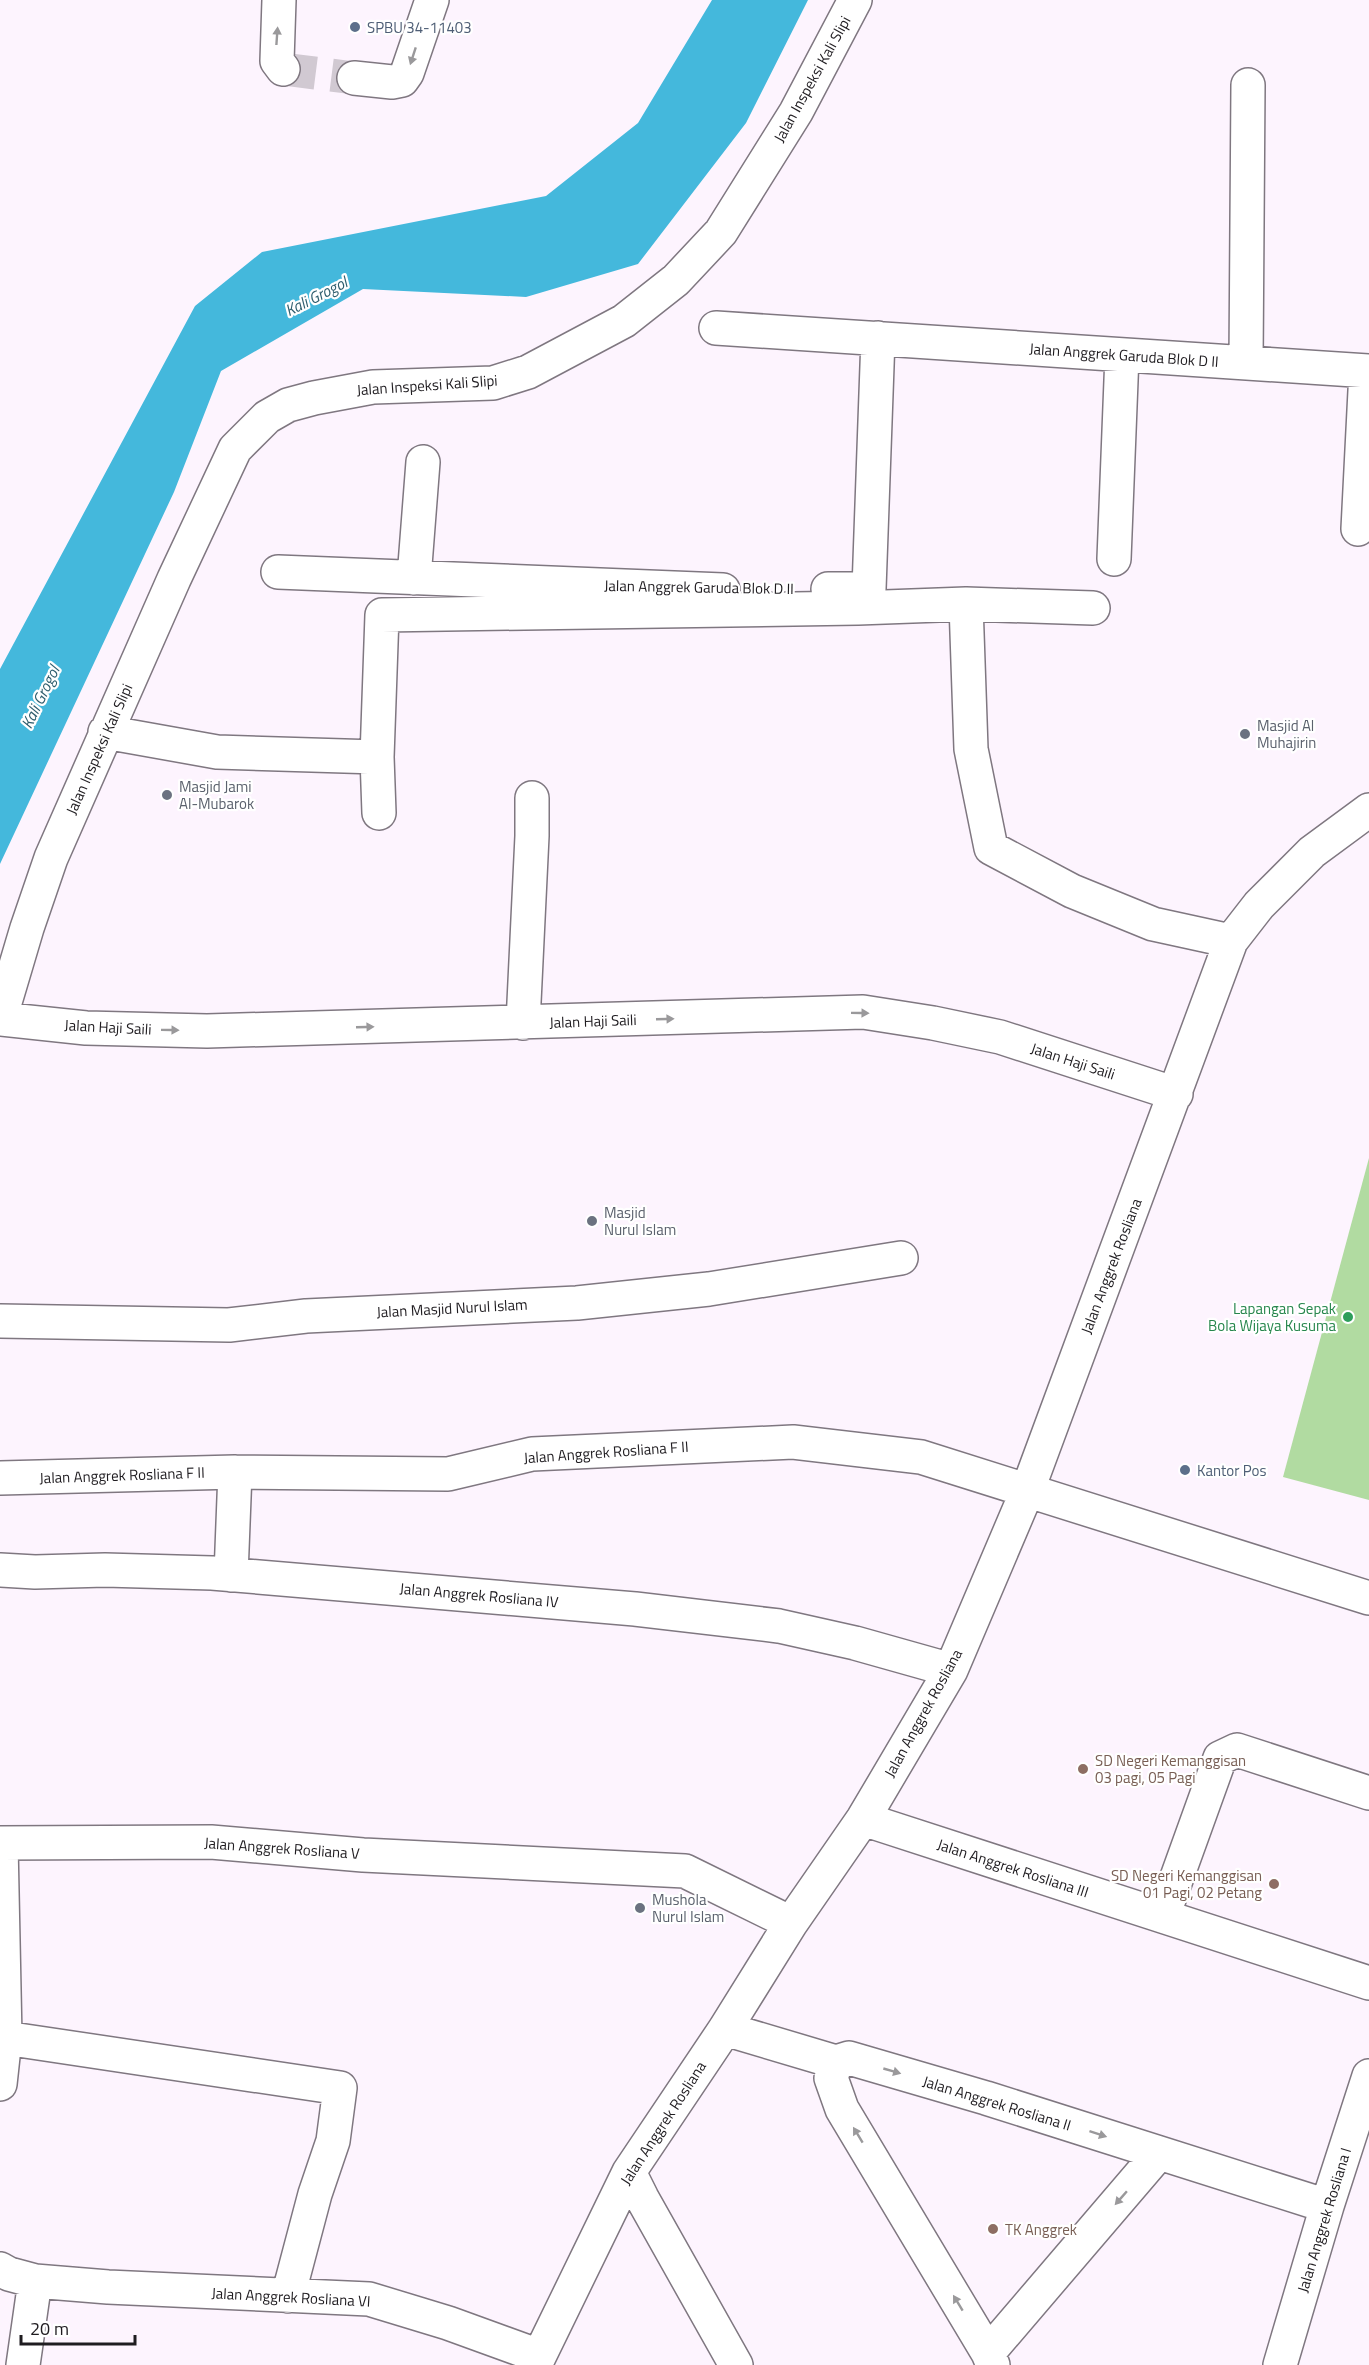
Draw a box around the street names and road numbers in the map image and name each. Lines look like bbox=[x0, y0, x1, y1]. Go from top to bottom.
street label: Jalan Inspeksi Kali Slipi bbox=[768, 12, 856, 146]
street label: Jalan Anggrek Garuda Blok D II bbox=[1029, 337, 1219, 373]
street label: Jalan Inspeksi Kali Slipi bbox=[356, 369, 498, 401]
street label: Jalan Anggrek Garuda Blok D II bbox=[604, 574, 794, 600]
street label: Jalan Inspeksi Kali Slipi bbox=[60, 680, 138, 818]
street label: Jalan Haji Saili bbox=[549, 1008, 637, 1034]
street label: Jalan Haji Saili bbox=[64, 1013, 152, 1041]
street label: Jalan Haji Saili bbox=[1028, 1037, 1118, 1085]
street label: Jalan Anggrek Rosliana bbox=[1075, 1194, 1148, 1337]
street label: Jalan Masjid Nurul Islam bbox=[376, 1293, 528, 1323]
street label: Jalan Anggrek Rosliana F II bbox=[523, 1435, 689, 1469]
street label: Jalan Anggrek Rosliana F II bbox=[39, 1461, 205, 1489]
street label: Jalan Anggrek Rosliana IV bbox=[399, 1577, 560, 1613]
street label: Jalan Anggrek Rosliana bbox=[878, 1644, 968, 1781]
street label: Jalan Anggrek Rosliana V bbox=[204, 1831, 361, 1865]
street label: Jalan Anggrek Rosliana III bbox=[934, 1833, 1092, 1903]
street label: Jalan Anggrek Rosliana bbox=[614, 2056, 712, 2189]
street label: Jalan Anggrek Rosliana II bbox=[920, 2069, 1074, 2137]
street label: Jalan Anggrek Rosliana I bbox=[1291, 2145, 1357, 2295]
street label: Jalan Anggrek Rosliana VI bbox=[211, 2281, 371, 2313]

